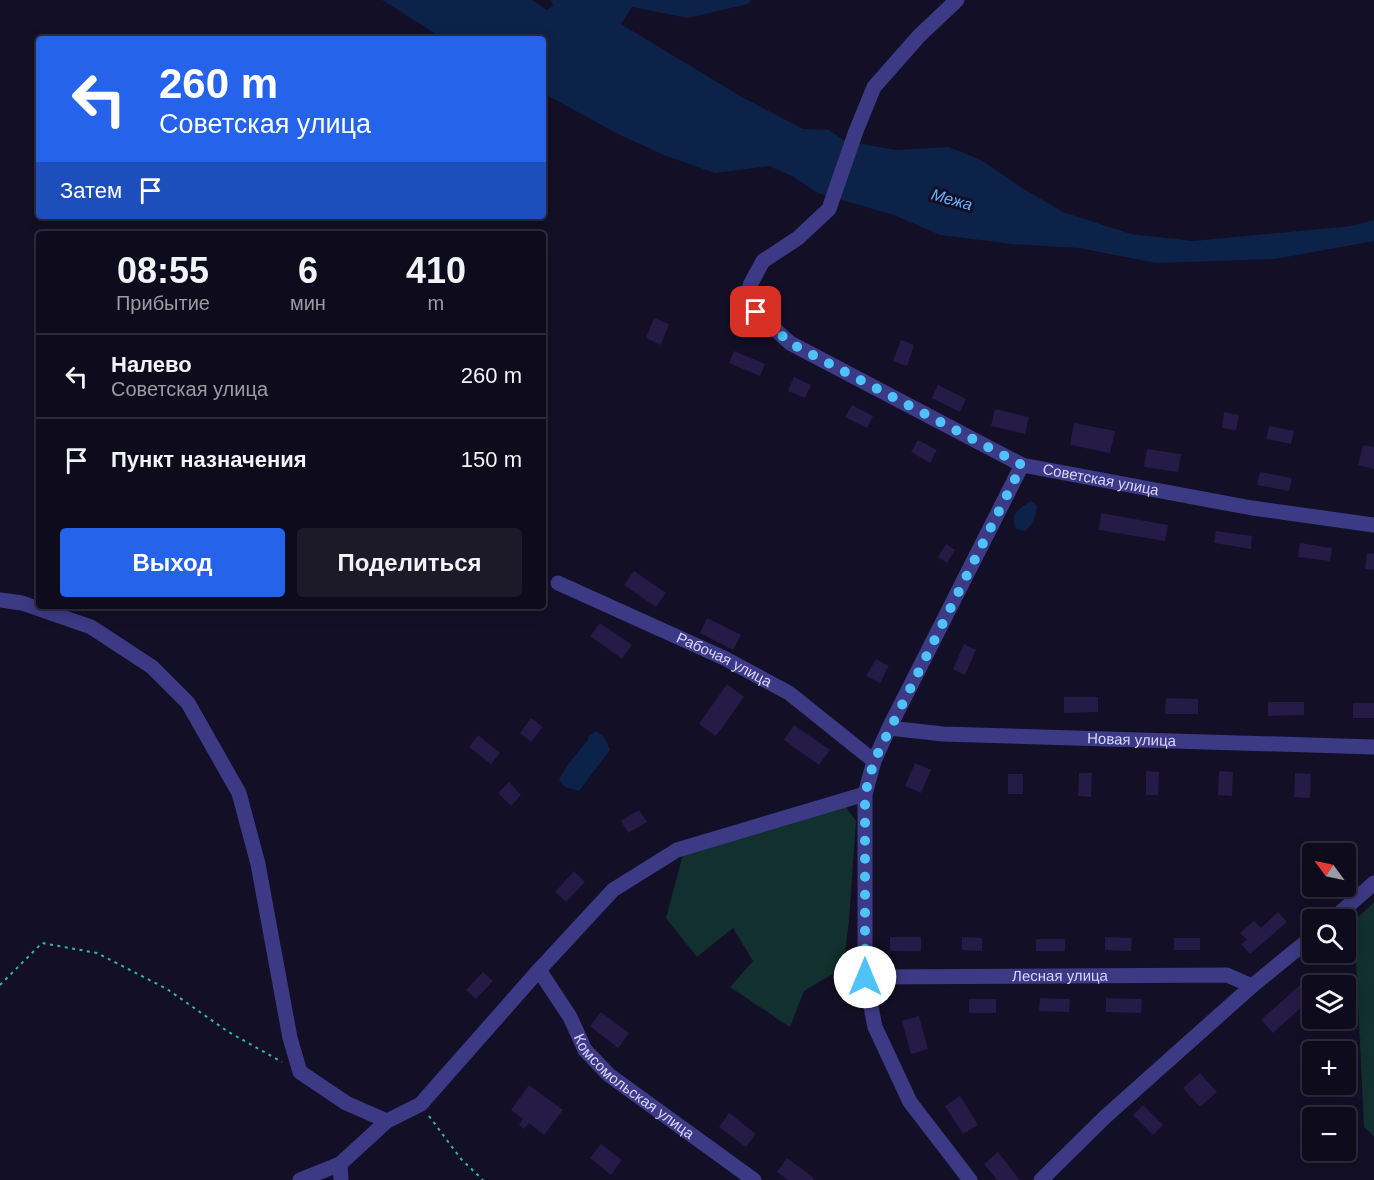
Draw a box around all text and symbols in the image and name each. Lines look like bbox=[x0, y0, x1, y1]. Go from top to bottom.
icon: left bbox=[60, 60, 138, 138]
text: 260 m bbox=[159, 60, 278, 107]
text: Советская улица bbox=[159, 109, 371, 139]
icon: arrive bbox=[134, 174, 167, 207]
text: Затем bbox=[60, 178, 122, 203]
water label: Межа bbox=[929, 186, 974, 213]
text: 08:55 bbox=[117, 250, 209, 291]
text: 6 bbox=[298, 250, 318, 291]
text: 410 bbox=[406, 250, 466, 291]
pin bbox=[730, 286, 781, 337]
text: Прибытие bbox=[116, 292, 210, 314]
text: мин bbox=[290, 292, 326, 314]
text: m bbox=[428, 292, 444, 314]
icon: arrive bbox=[739, 295, 772, 328]
text: Налево bbox=[111, 352, 192, 377]
icon: left bbox=[60, 360, 93, 393]
text: 260 m bbox=[461, 363, 522, 388]
text: Советская улица bbox=[111, 378, 268, 400]
icon: arrive bbox=[60, 444, 93, 477]
text: Пункт назначения bbox=[111, 447, 307, 472]
text: 150 m bbox=[461, 447, 522, 472]
street label: Советская улица bbox=[1041, 460, 1161, 499]
button: Выход bbox=[60, 528, 285, 597]
button: Поделиться bbox=[297, 528, 522, 597]
street label: Рабочая улица bbox=[674, 629, 775, 690]
street label: Новая улица bbox=[1087, 729, 1177, 749]
north arrow bbox=[1302, 843, 1356, 897]
map controls bbox=[1302, 843, 1356, 1161]
button: search bbox=[1302, 909, 1356, 963]
position arrow bbox=[833, 945, 897, 1009]
street label: Лесная улица bbox=[1012, 967, 1109, 984]
button: layers bbox=[1302, 975, 1356, 1029]
street label: Комсомольская улица bbox=[571, 1031, 698, 1142]
button: + bbox=[1302, 1041, 1356, 1095]
button: − bbox=[1302, 1107, 1356, 1161]

